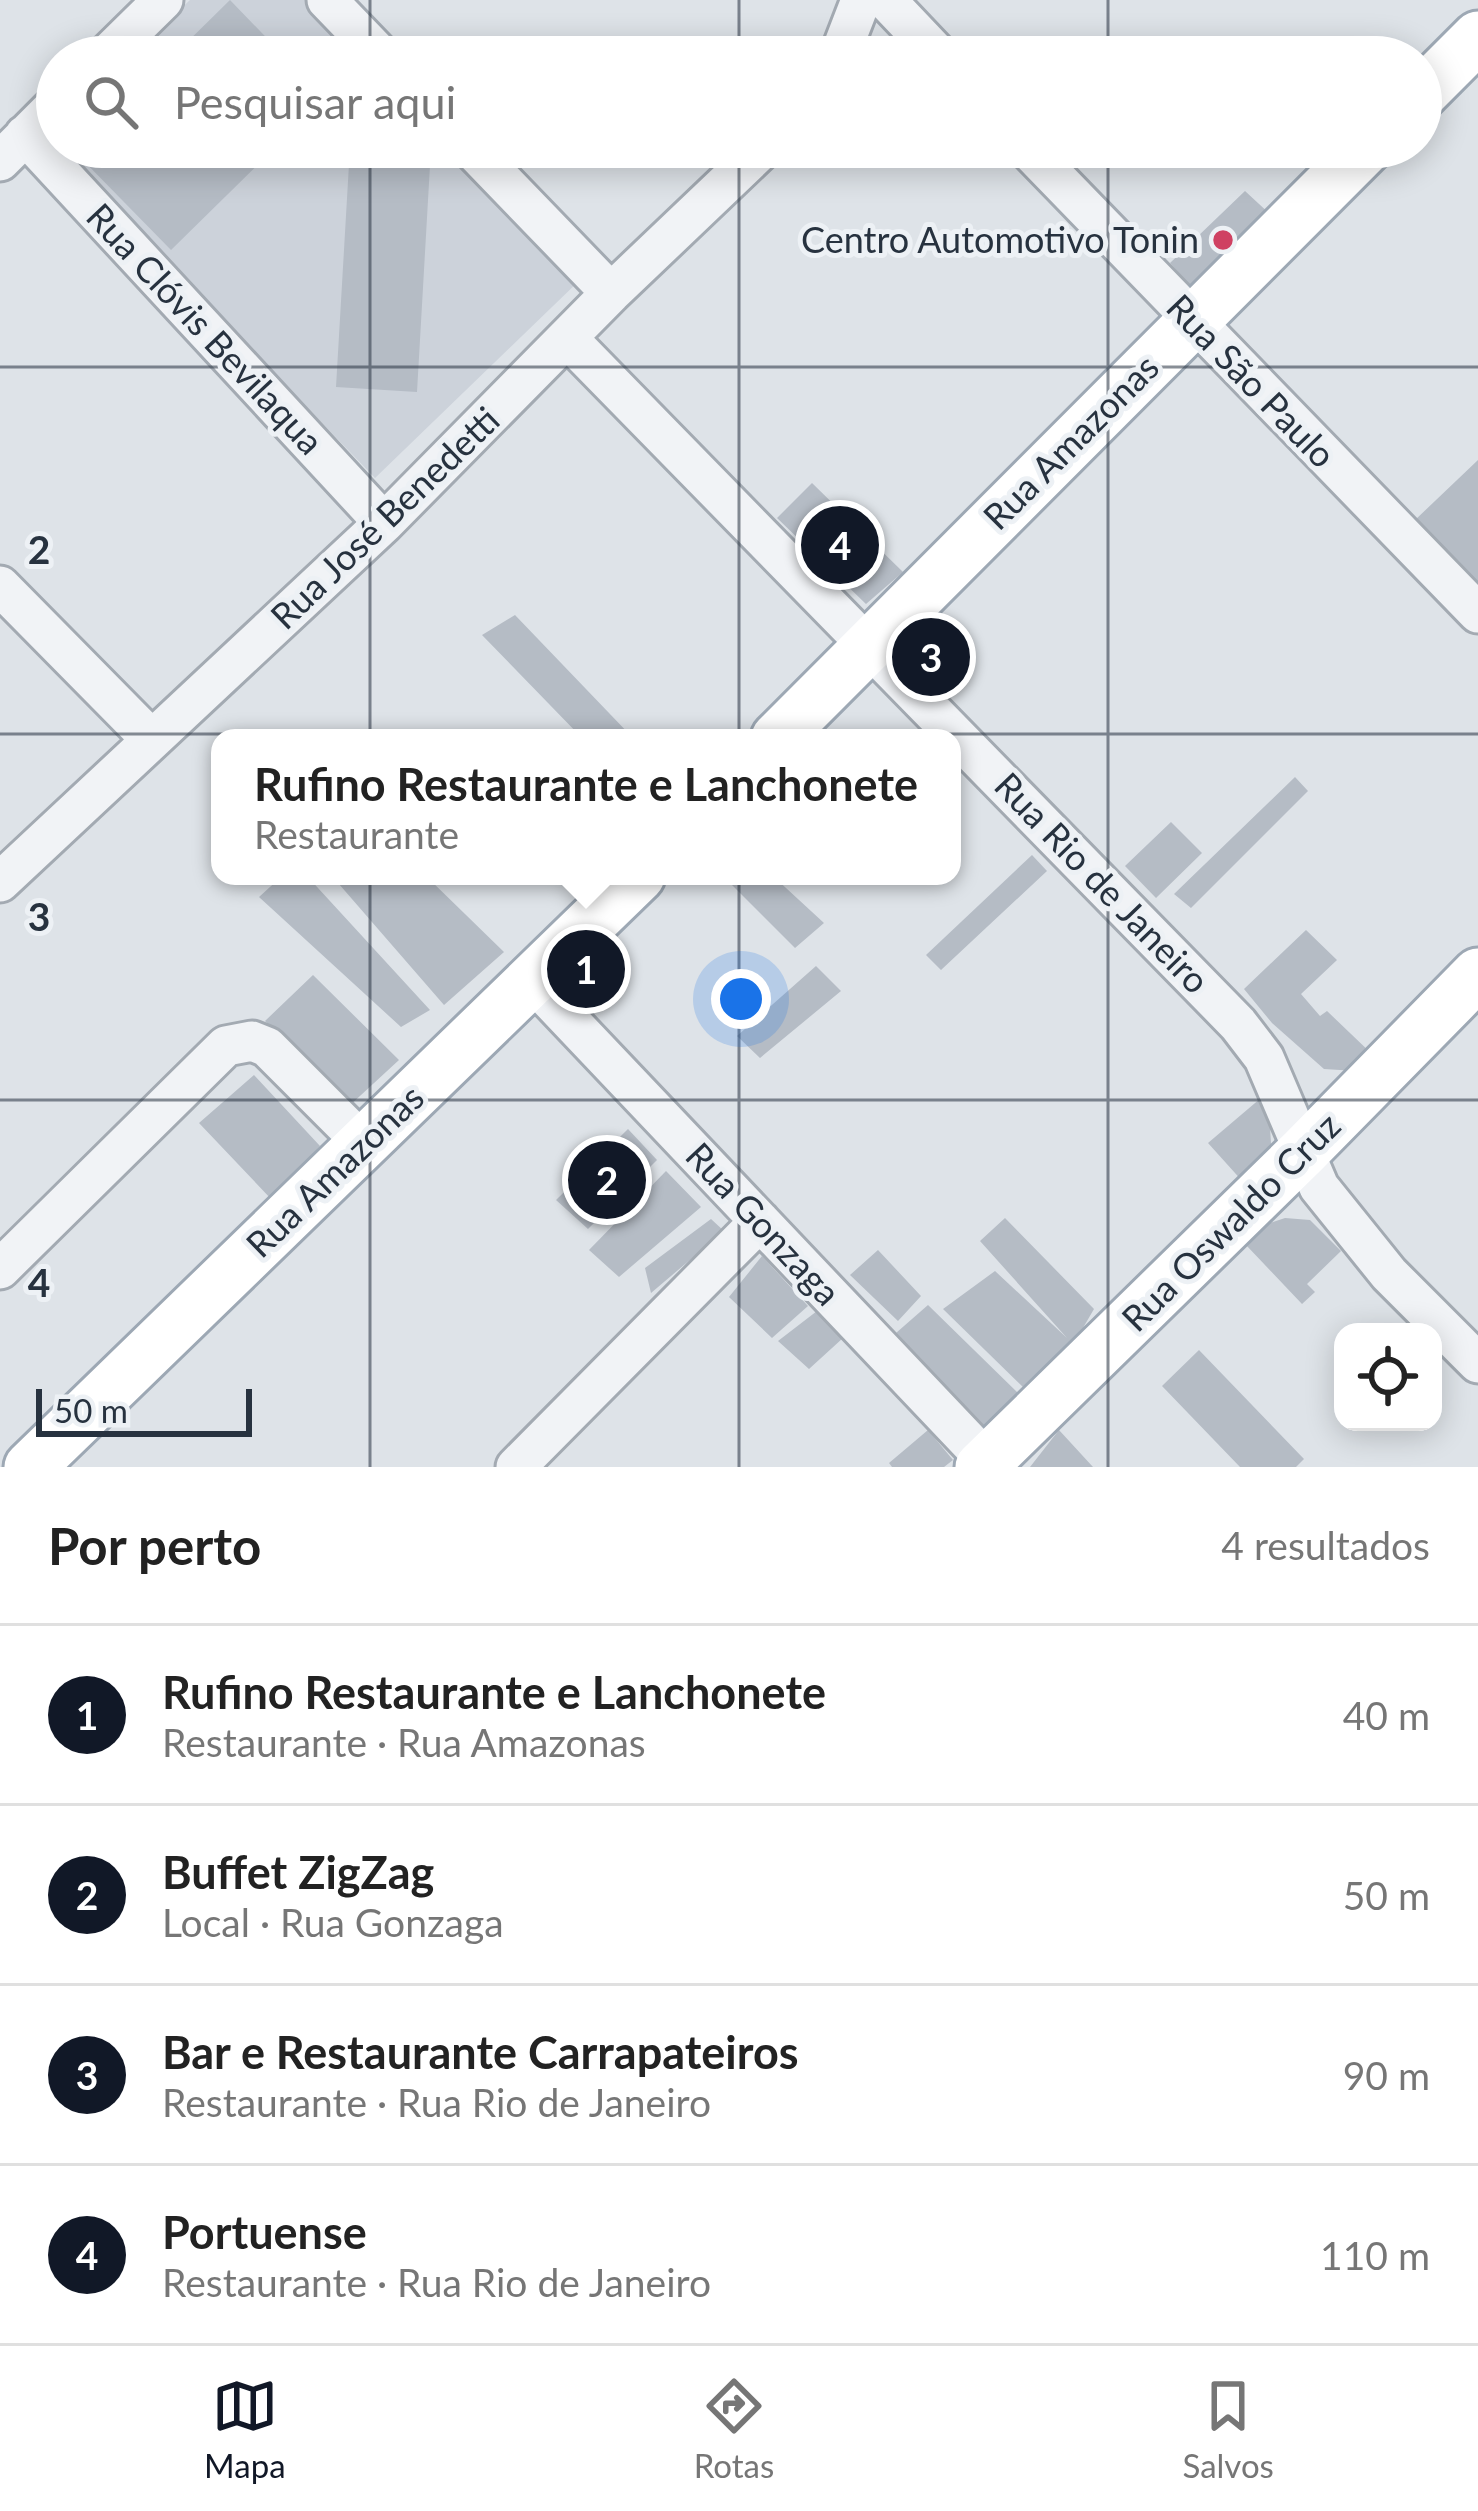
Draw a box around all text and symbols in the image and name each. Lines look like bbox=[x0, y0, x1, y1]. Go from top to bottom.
search box bbox=[36, 36, 1442, 168]
icon: search bbox=[78, 69, 144, 135]
text: Pesquisar aqui bbox=[174, 75, 456, 129]
street label: Rua Clóvis Bevilaqua bbox=[78, 194, 333, 463]
place label: Centro Automotivo Tonin bbox=[801, 217, 1199, 261]
marker: Centro Automotivo Tonin bbox=[1210, 227, 1236, 253]
street label: Rua São Paulo bbox=[1158, 285, 1345, 476]
street label: Rua Amazonas bbox=[974, 345, 1167, 538]
street label: Rua José Benedetti bbox=[261, 397, 508, 637]
pin: 4 bbox=[801, 500, 879, 590]
text: 2 bbox=[28, 526, 50, 572]
pin: 3 bbox=[892, 612, 970, 702]
popup bbox=[211, 729, 961, 885]
text: Rufino Restaurante e Lanchonete bbox=[254, 757, 918, 811]
street label: Rua Rio de Janeiro bbox=[986, 763, 1219, 1002]
text: Restaurante bbox=[254, 811, 459, 857]
text: 3 bbox=[28, 893, 50, 939]
pin: 1 bbox=[547, 924, 625, 1014]
your location bbox=[711, 969, 771, 1029]
street label: Rua Amazonas bbox=[236, 1075, 432, 1266]
street label: Rua Oswaldo Cruz bbox=[1112, 1103, 1349, 1340]
street label: Rua Gonzaga bbox=[677, 1133, 850, 1314]
pin: 2 bbox=[568, 1135, 646, 1225]
text: 4 bbox=[28, 1259, 50, 1305]
map controls bbox=[1334, 1323, 1442, 1431]
button: locate bbox=[1334, 1323, 1442, 1431]
scale bar bbox=[36, 1383, 252, 1436]
text: 50 m bbox=[54, 1390, 128, 1430]
text: Por perto bbox=[48, 1515, 261, 1576]
text: 4 resultados bbox=[1221, 1522, 1430, 1568]
text: Rufino Restaurante e Lanchonete bbox=[162, 1665, 826, 1719]
text: 1 bbox=[76, 1692, 98, 1738]
text: 40 m bbox=[1343, 1692, 1430, 1738]
text: Restaurante · Rua Amazonas bbox=[162, 1719, 646, 1765]
text: Buffet ZigZag bbox=[162, 1845, 434, 1899]
text: 2 bbox=[76, 1872, 98, 1918]
text: 50 m bbox=[1343, 1872, 1430, 1918]
text: Local · Rua Gonzaga bbox=[162, 1899, 504, 1945]
text: Bar e Restaurante Carrapateiros bbox=[162, 2025, 799, 2079]
text: 3 bbox=[76, 2052, 98, 2098]
text: 90 m bbox=[1343, 2052, 1430, 2098]
text: Restaurante · Rua Rio de Janeiro bbox=[162, 2079, 711, 2125]
text: Portuense bbox=[162, 2205, 367, 2259]
text: 4 bbox=[76, 2232, 98, 2278]
text: 110 m bbox=[1320, 2232, 1430, 2278]
text: Restaurante · Rua Rio de Janeiro bbox=[162, 2259, 711, 2305]
tab: Mapa bbox=[204, 2373, 286, 2485]
tab: Rotas bbox=[694, 2373, 774, 2485]
tab: Salvos bbox=[1182, 2373, 1274, 2485]

